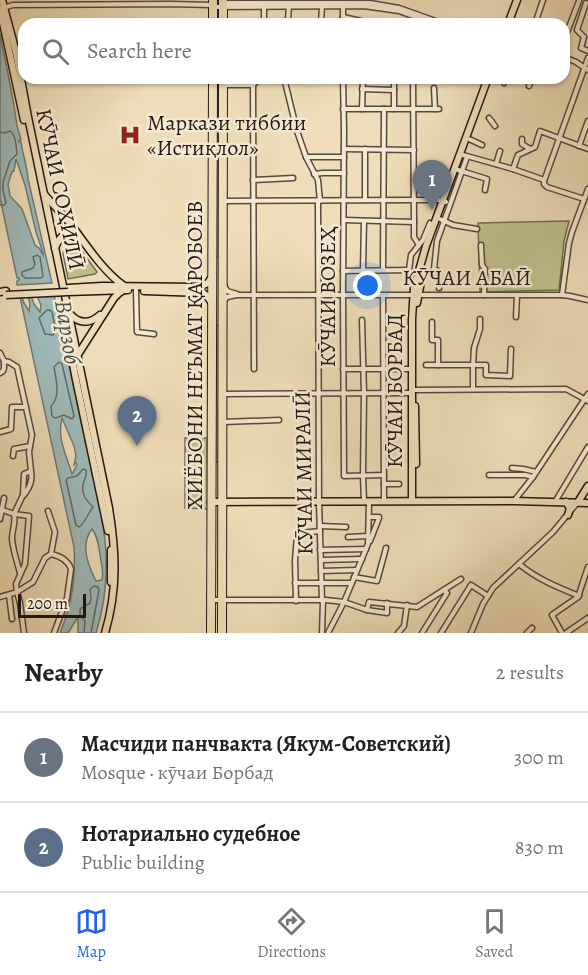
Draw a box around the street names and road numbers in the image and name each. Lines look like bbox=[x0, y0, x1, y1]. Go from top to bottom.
street label: КӮЧАИ СОҲИЛӢ bbox=[28, 106, 92, 273]
street label: ХИЁБОНИ НЕЪМАТ ҚАРОБОЕВ bbox=[180, 201, 210, 509]
street label: КӮЧАИ ВОЗЕҲ bbox=[313, 226, 343, 368]
street label: КӮЧАИ АБАӢ bbox=[403, 263, 531, 293]
street label: КӮЧАИ БОРБАД bbox=[380, 314, 410, 468]
street label: КӮЧАИ МИРАЛӢ bbox=[288, 391, 320, 555]

